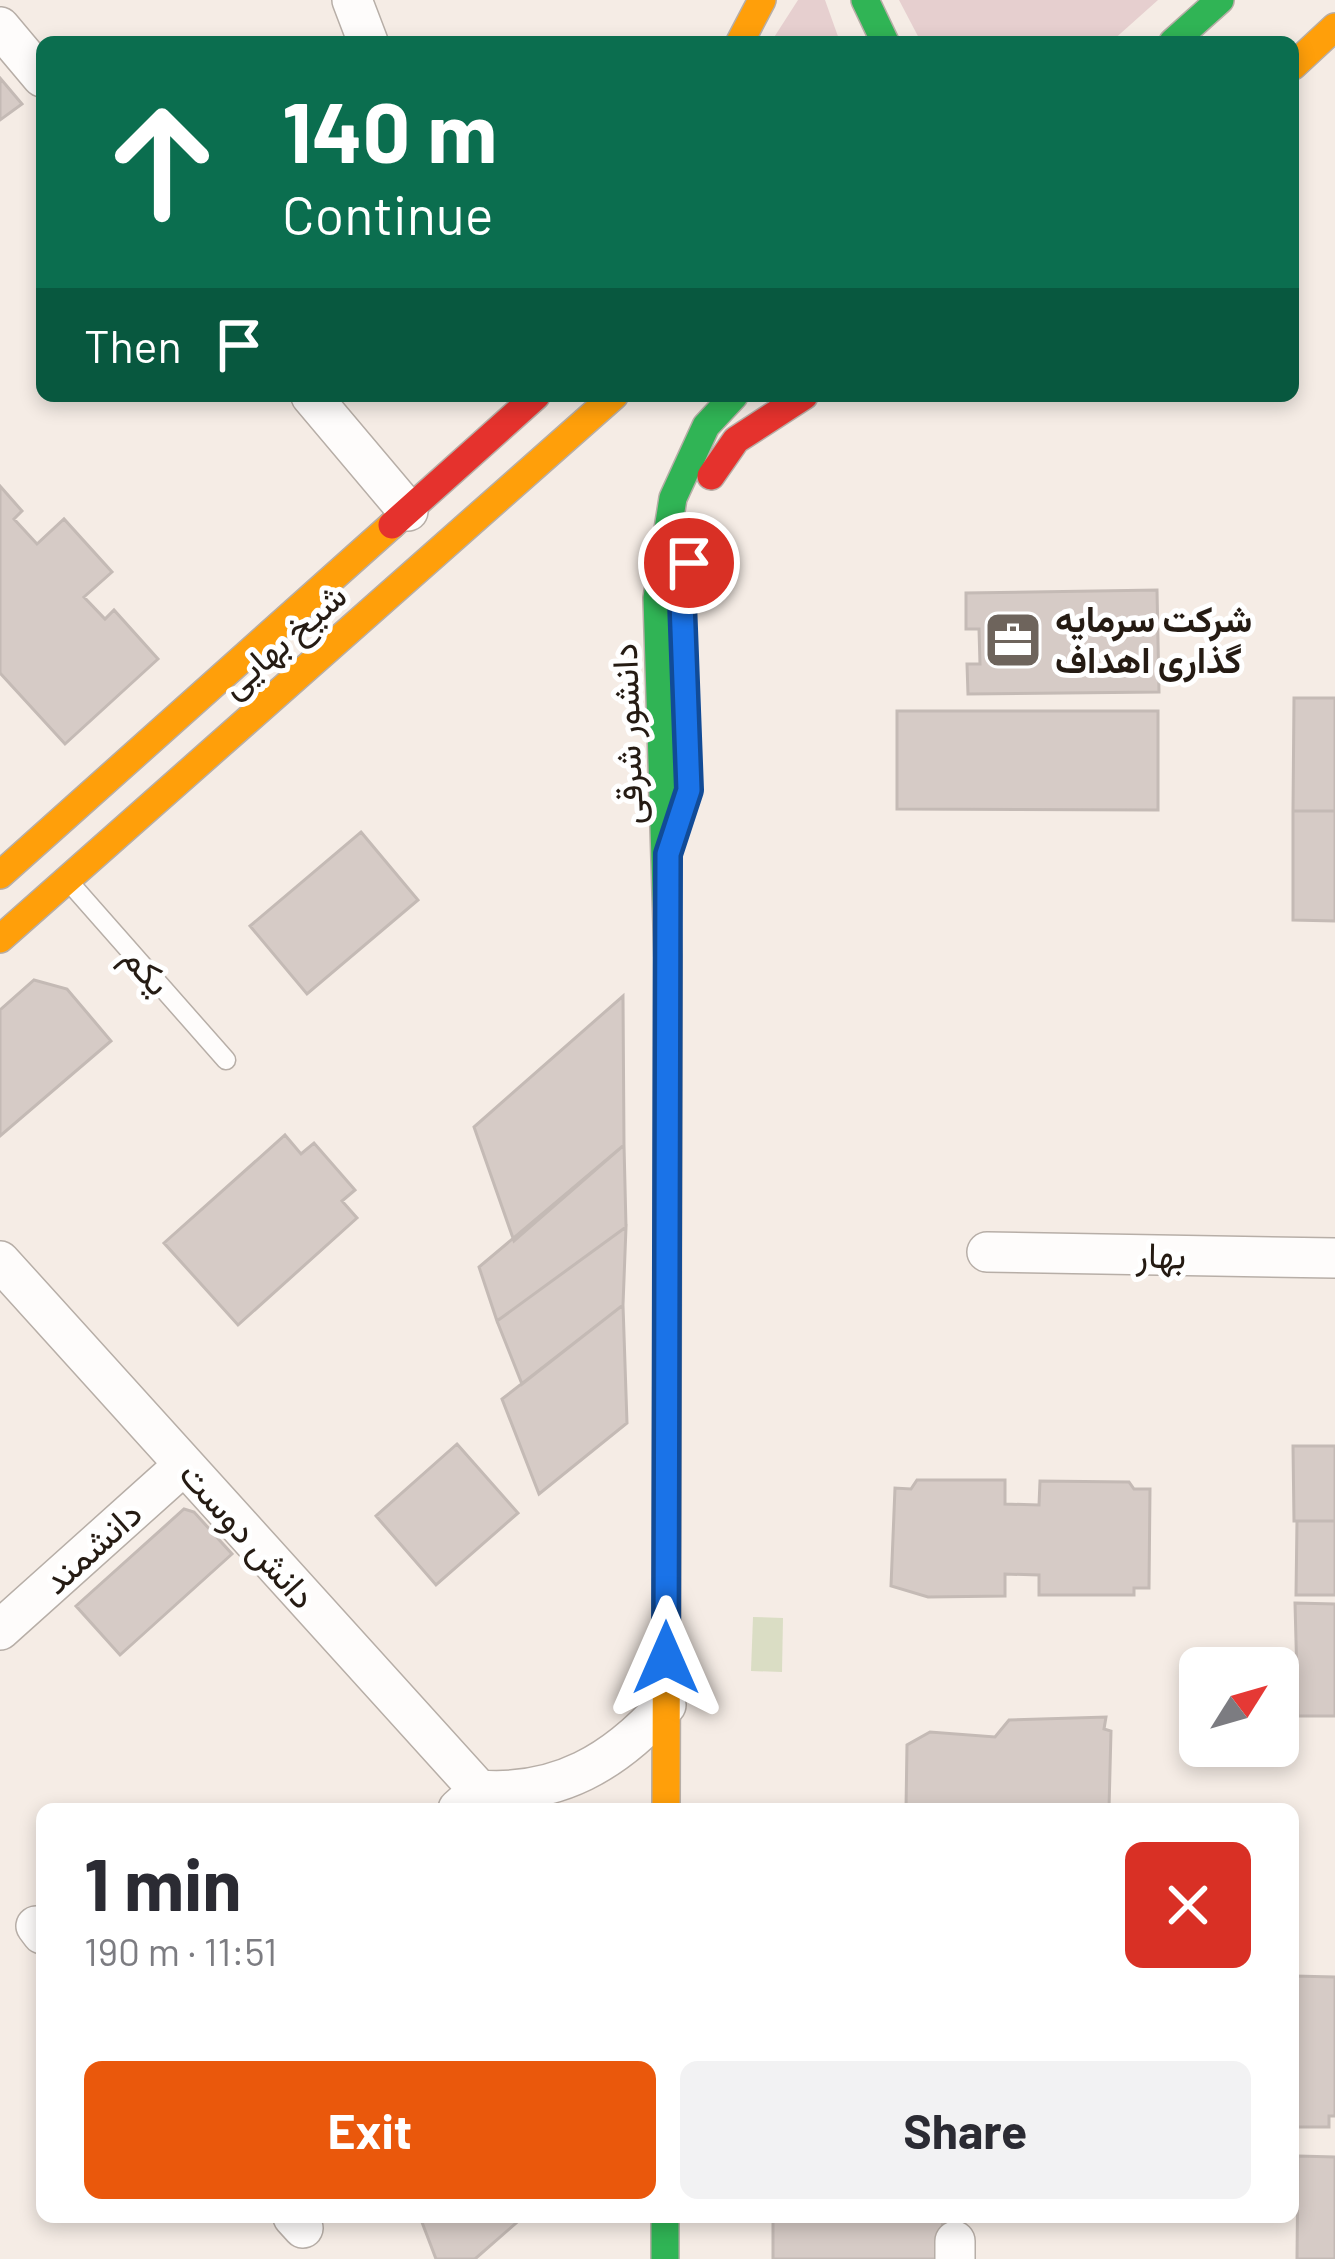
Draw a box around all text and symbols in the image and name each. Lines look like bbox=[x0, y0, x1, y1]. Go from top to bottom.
text: 140 m bbox=[282, 79, 497, 180]
icon: ahead bbox=[84, 84, 240, 240]
text: Continue bbox=[282, 181, 494, 246]
icon: arrive bbox=[206, 312, 272, 378]
text: Then bbox=[84, 318, 182, 372]
pin bbox=[638, 512, 740, 614]
icon: arrive bbox=[656, 530, 722, 596]
street label: شیخ بهایی bbox=[210, 573, 358, 710]
place label: شرکت سرمایه گذاری اهداف bbox=[1055, 596, 1252, 683]
office icon: شرکت سرمایه گذاری اهداف bbox=[982, 609, 1044, 671]
street label: دانشور شرقی bbox=[601, 643, 653, 825]
street label: یکم bbox=[112, 935, 182, 1006]
street label: بهار bbox=[1134, 1232, 1187, 1278]
street label: دانش دوست bbox=[170, 1452, 326, 1618]
street label: دانشمند bbox=[33, 1490, 149, 1601]
position arrow bbox=[603, 1595, 729, 1721]
north arrow bbox=[1179, 1647, 1299, 1767]
map controls bbox=[1179, 1647, 1299, 1767]
text: 1 min bbox=[84, 1839, 242, 1925]
button: close bbox=[1125, 1842, 1251, 1968]
text: 190 m · 11:51 bbox=[84, 1927, 277, 1974]
button: Exit bbox=[84, 2061, 656, 2199]
button: Share bbox=[680, 2061, 1251, 2199]

